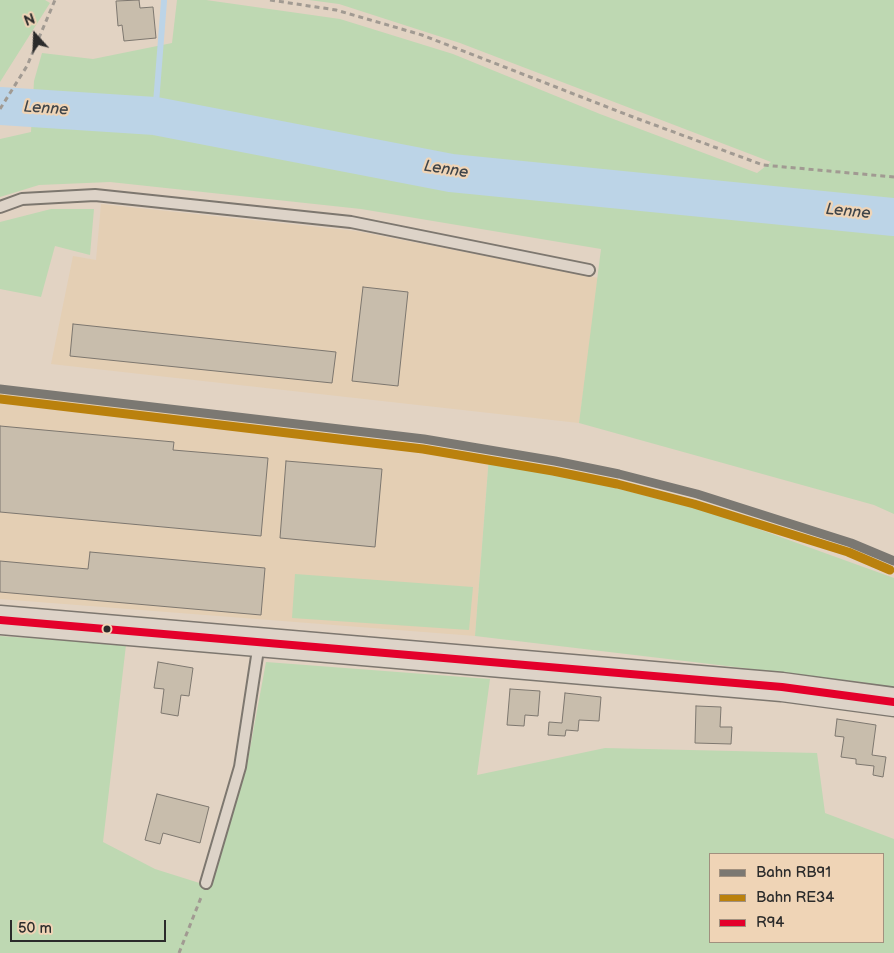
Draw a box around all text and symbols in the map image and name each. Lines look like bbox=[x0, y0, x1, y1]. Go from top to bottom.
north arrow bbox=[10, 10, 60, 60]
text: N bbox=[22, 11, 38, 30]
water label: Lenne bbox=[23, 98, 69, 120]
water label: Lenne bbox=[422, 157, 470, 183]
water label: Lenne bbox=[825, 200, 871, 224]
unlabelled marker bbox=[102, 624, 112, 634]
legend bbox=[709, 853, 884, 943]
text: Bahn RB91 bbox=[756, 863, 831, 882]
text: Bahn RE34 bbox=[756, 888, 835, 907]
scale bar bbox=[12, 910, 169, 942]
text: R94 bbox=[756, 913, 785, 932]
text: 50 m bbox=[18, 919, 52, 938]

